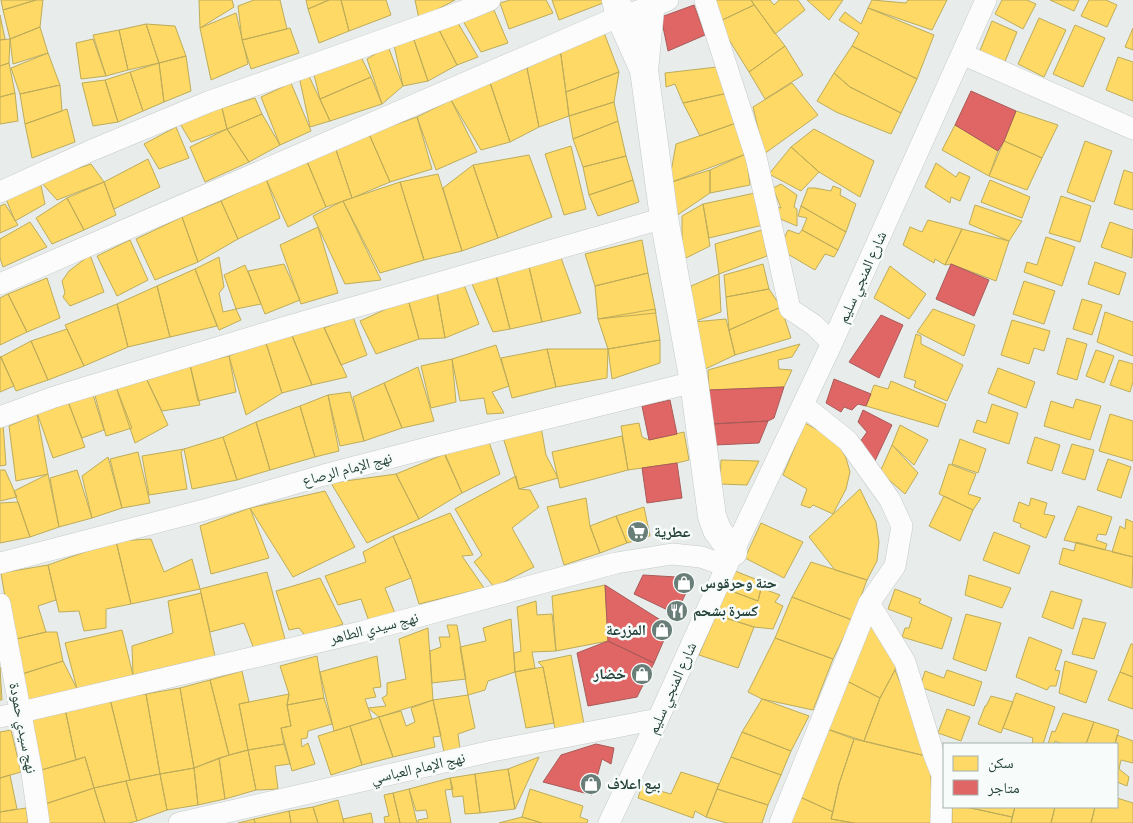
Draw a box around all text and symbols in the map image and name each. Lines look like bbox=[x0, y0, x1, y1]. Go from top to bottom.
street label: شارع المنجي سليم bbox=[833, 228, 893, 327]
street label: نهج الإمام الرصاع bbox=[300, 447, 394, 491]
supermarket icon: عطرية bbox=[626, 520, 650, 544]
place label: عطرية bbox=[654, 522, 691, 540]
shop icon: حنة وحرقوس bbox=[672, 571, 696, 595]
place label: حنة وحرقوس bbox=[700, 573, 777, 592]
restaurant icon: كسرة بشحم bbox=[665, 599, 689, 623]
place label: كسرة بشحم bbox=[693, 601, 758, 621]
street label: نهج سيدي الطاهر bbox=[327, 607, 421, 651]
shop icon: المزرعة bbox=[650, 618, 674, 642]
place label: المزرعة bbox=[606, 620, 646, 638]
street label: شارع المنجي سليم bbox=[643, 639, 703, 738]
shop icon: خضار bbox=[630, 662, 654, 686]
place label: خضار bbox=[593, 664, 626, 682]
street label: نهج سيدي حمودة bbox=[3, 681, 42, 776]
legend bbox=[943, 743, 1118, 808]
street label: نهج الإمام العباسي bbox=[369, 747, 468, 790]
text: سكن bbox=[988, 753, 1014, 773]
shop icon: بيع اعلاف bbox=[579, 772, 603, 796]
place label: بيع اعلاف bbox=[607, 774, 661, 794]
text: متاجر bbox=[987, 778, 1020, 797]

